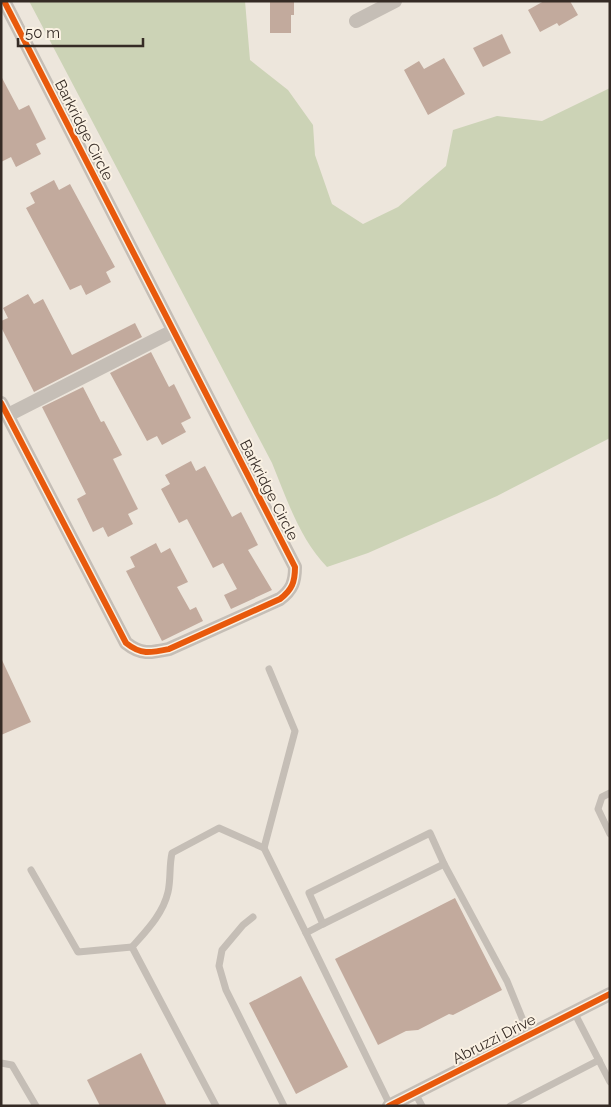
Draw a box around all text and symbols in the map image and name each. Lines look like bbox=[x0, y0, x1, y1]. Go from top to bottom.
scale bar bbox=[18, 15, 142, 47]
text: 50 m bbox=[25, 24, 60, 42]
street label: Barkridge Circle bbox=[51, 77, 117, 184]
street label: Barkridge Circle bbox=[236, 437, 302, 544]
street label: Abruzzi Drive bbox=[449, 1010, 539, 1068]

